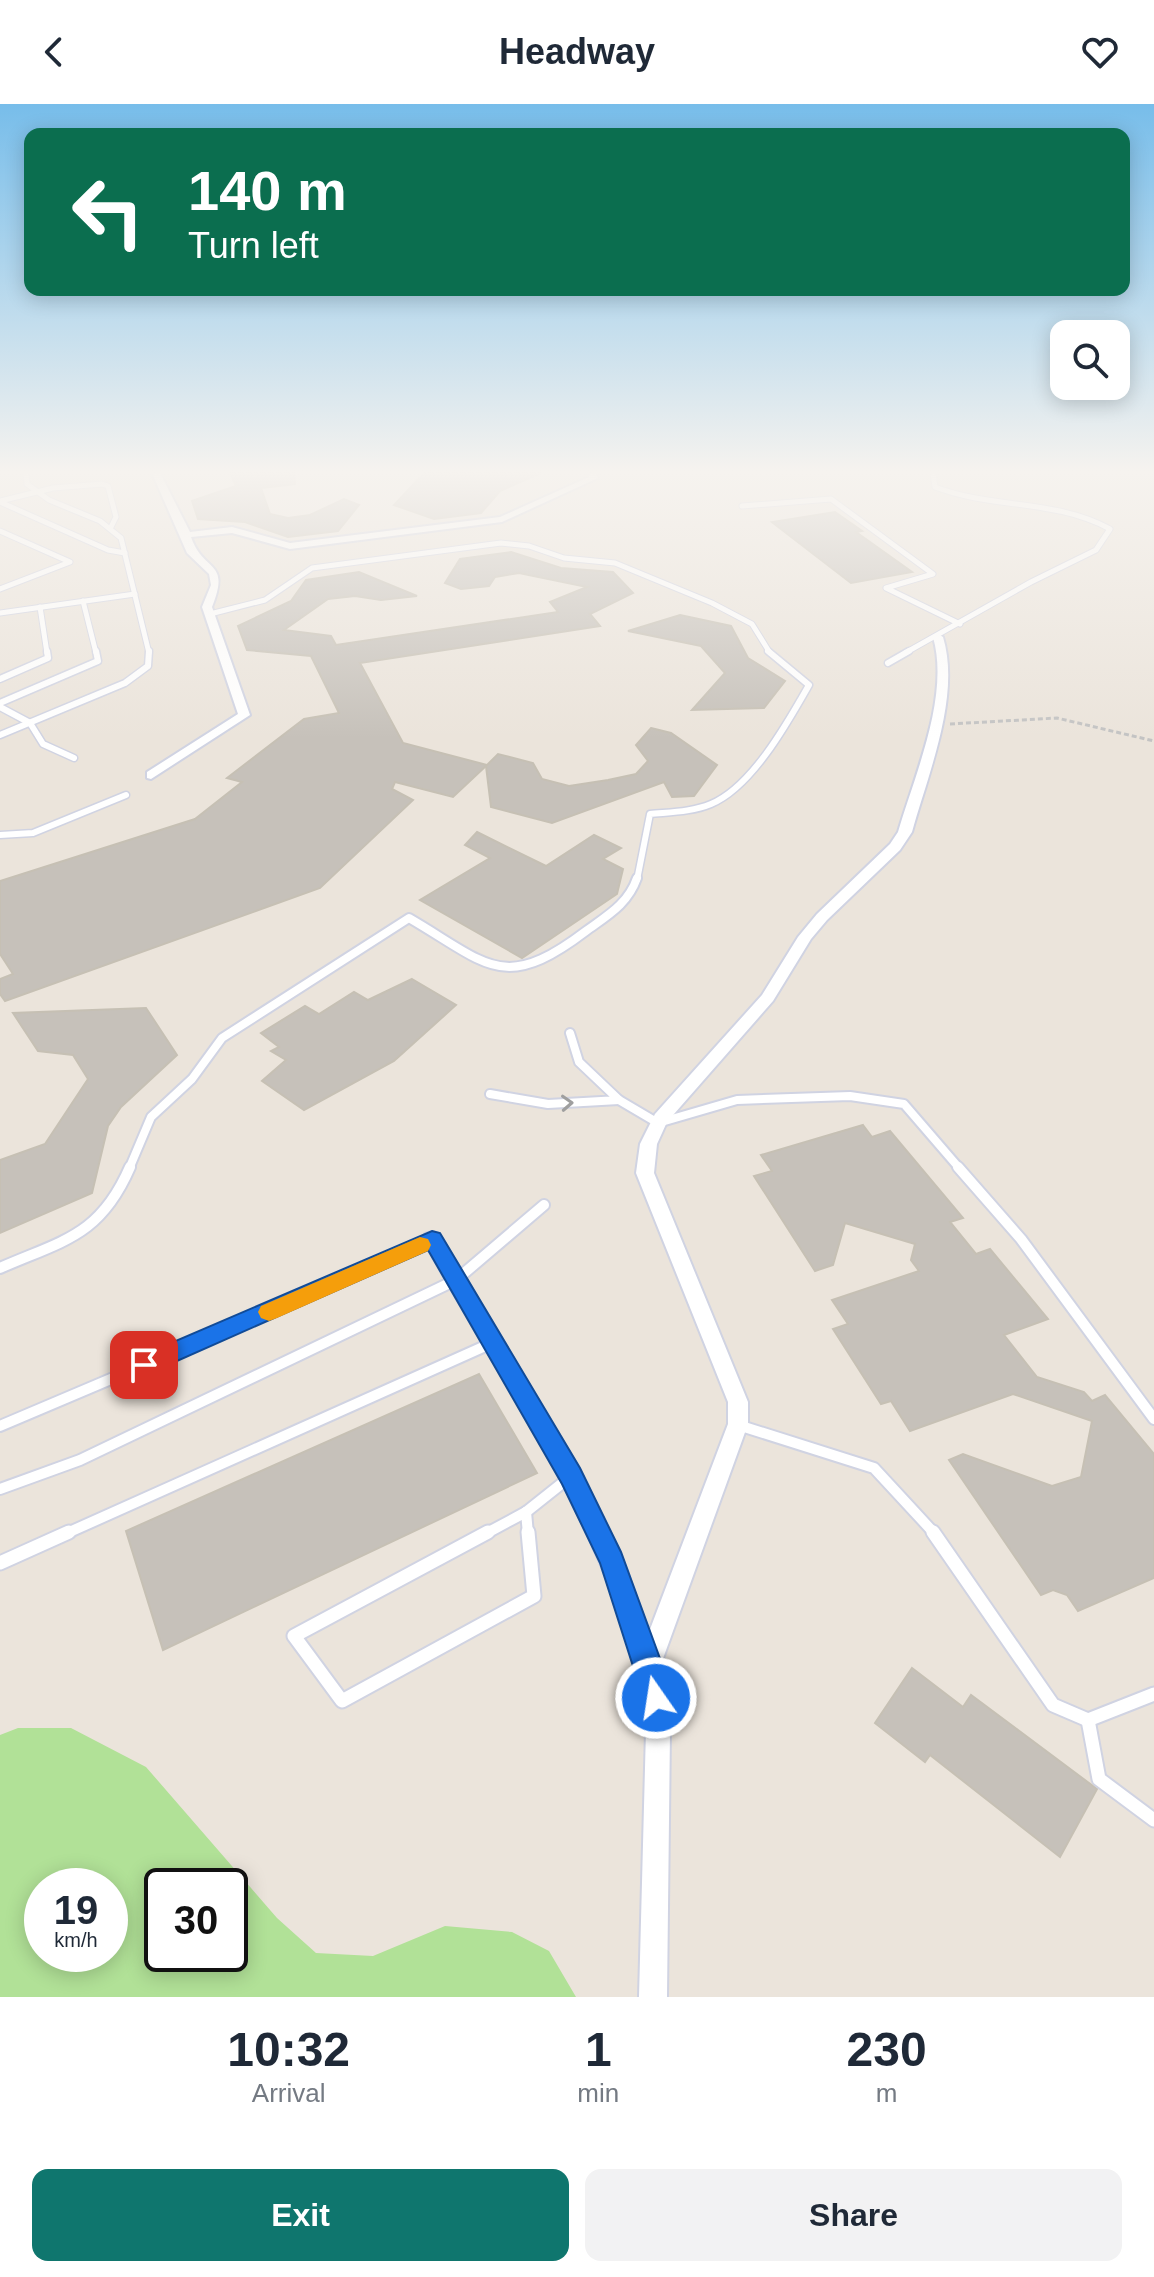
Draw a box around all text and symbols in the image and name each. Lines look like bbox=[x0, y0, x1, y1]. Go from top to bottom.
icon: back bbox=[32, 30, 76, 74]
icon: heart bbox=[1078, 30, 1122, 74]
text: Headway bbox=[499, 31, 655, 72]
text: 140 m bbox=[188, 159, 347, 222]
icon: left bbox=[56, 160, 160, 264]
text: Turn left bbox=[188, 225, 319, 266]
map controls bbox=[1050, 320, 1130, 400]
button: search bbox=[1050, 320, 1130, 400]
one-way arrow bbox=[561, 1095, 574, 1112]
pin bbox=[110, 1331, 178, 1399]
icon: arrive bbox=[122, 1343, 166, 1387]
position arrow bbox=[614, 1656, 698, 1740]
speed limit sign: 30 bbox=[144, 1868, 248, 1972]
text: 19 bbox=[54, 1888, 98, 1932]
text: km/h bbox=[54, 1929, 98, 1951]
text: 10:32 bbox=[227, 2023, 350, 2076]
text: 1 bbox=[585, 2023, 612, 2076]
text: 230 bbox=[847, 2023, 927, 2076]
text: Arrival bbox=[252, 2078, 326, 2108]
text: min bbox=[577, 2078, 619, 2108]
text: m bbox=[876, 2078, 897, 2108]
button: Exit bbox=[32, 2169, 569, 2261]
button: Share bbox=[585, 2169, 1122, 2261]

